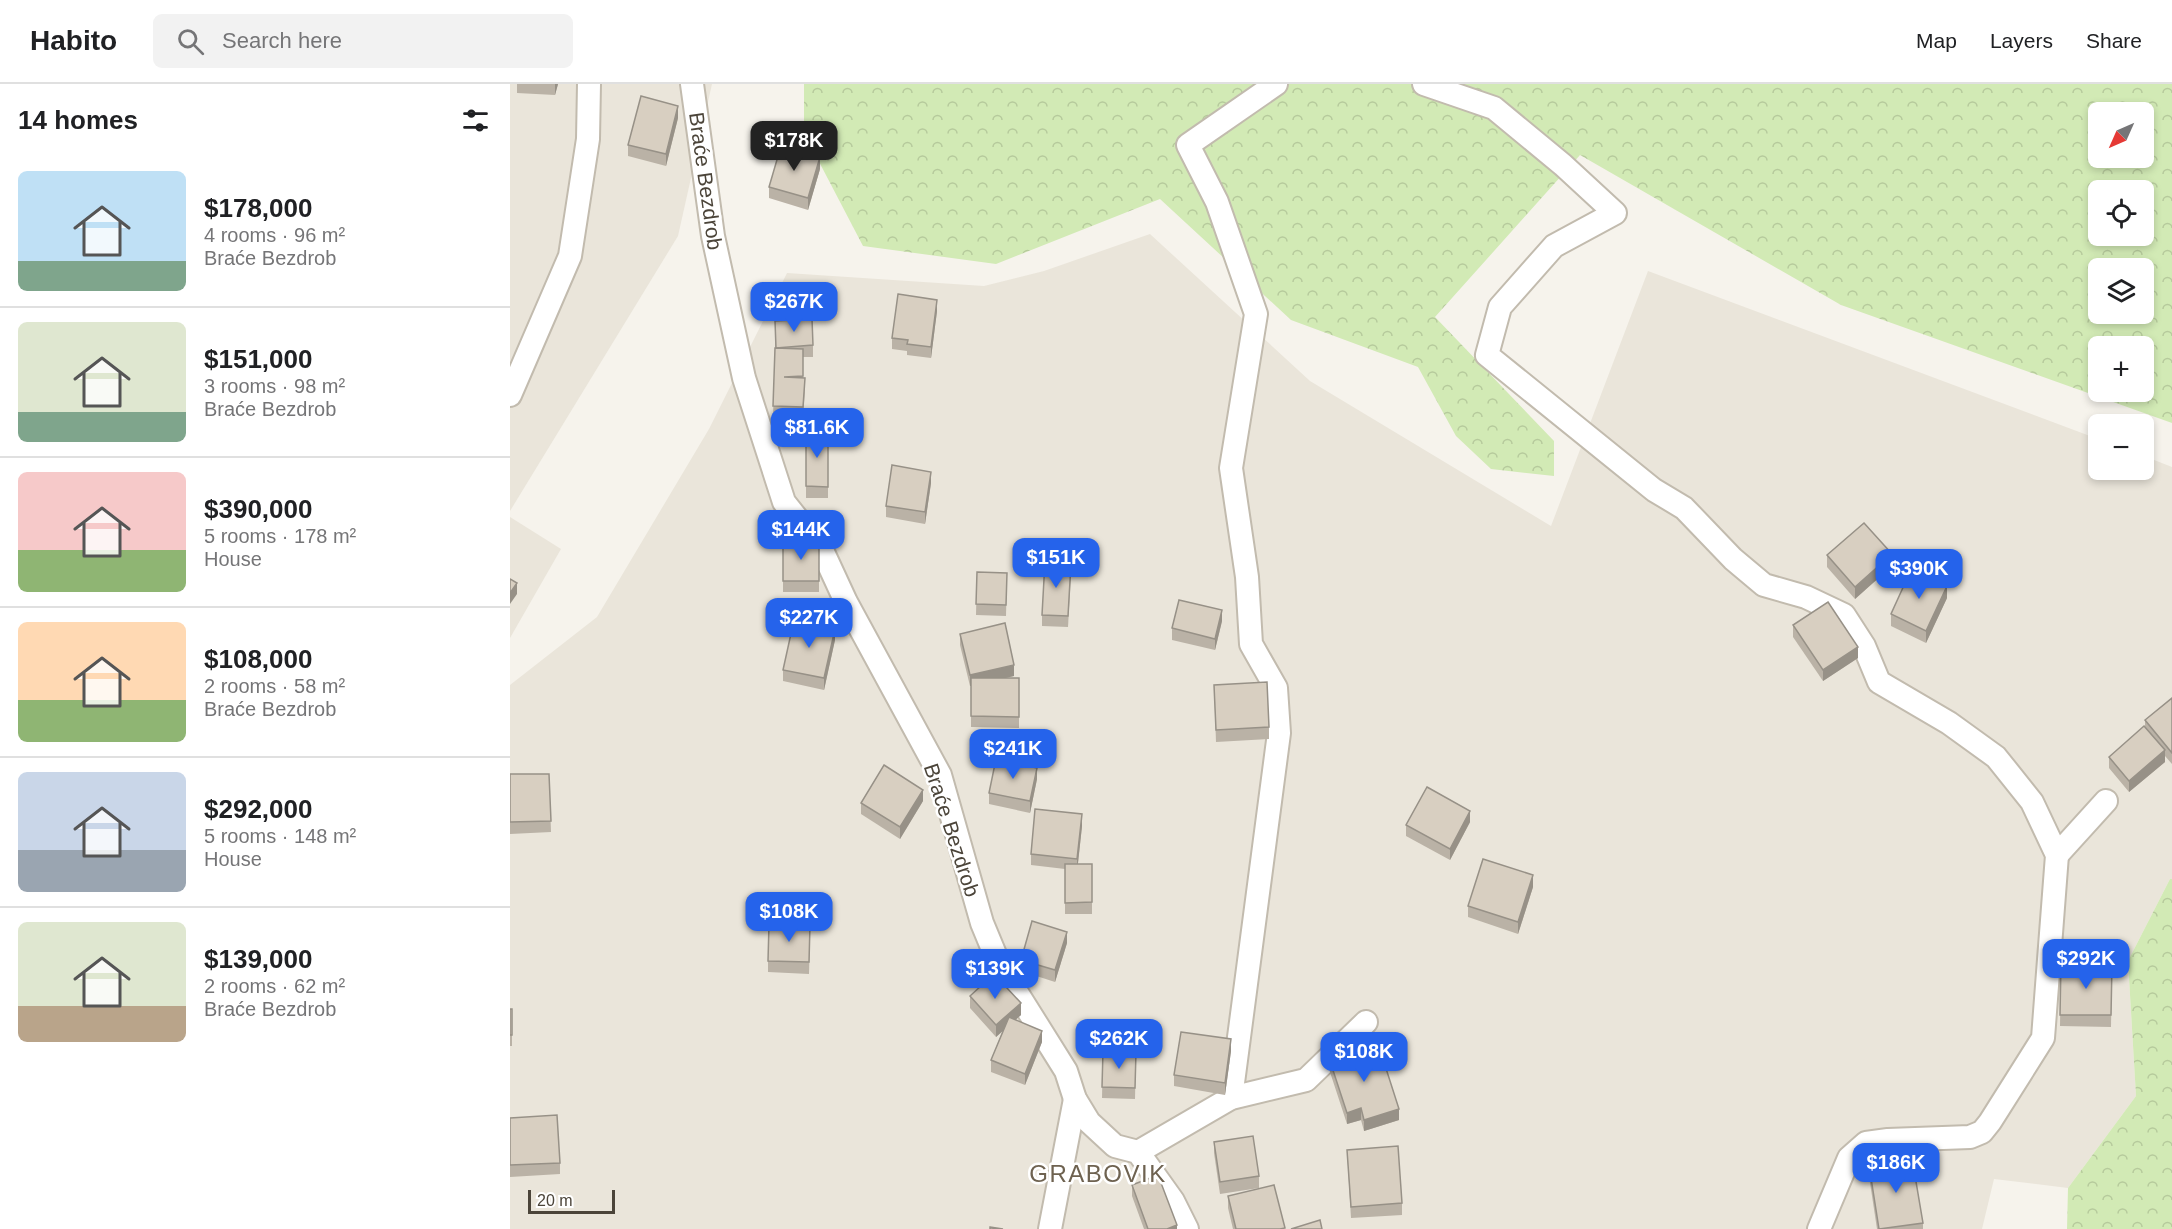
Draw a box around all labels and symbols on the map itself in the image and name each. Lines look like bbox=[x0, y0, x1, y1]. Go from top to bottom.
north arrow bbox=[2088, 102, 2154, 168]
street label: Braće Bezdrob bbox=[685, 111, 727, 251]
pin: $178K bbox=[752, 121, 836, 172]
pin: $267K bbox=[752, 282, 836, 333]
pin: $81.6K bbox=[768, 408, 866, 459]
pin: $144K bbox=[759, 510, 843, 561]
pin: $151K bbox=[1014, 538, 1098, 589]
pin: $390K bbox=[1877, 549, 1961, 600]
pin: $227K bbox=[767, 598, 851, 649]
pin: $241K bbox=[971, 729, 1055, 780]
street label: Braće Bezdrob bbox=[920, 760, 984, 900]
pin: $108K bbox=[747, 892, 831, 943]
pin: $292K bbox=[2044, 939, 2128, 990]
pin: $139K bbox=[953, 949, 1037, 1000]
pin: $262K bbox=[1077, 1019, 1161, 1070]
pin: $108K bbox=[1322, 1032, 1406, 1083]
pin: $186K bbox=[1854, 1143, 1938, 1194]
district label: GRABOVIK bbox=[1029, 1160, 1167, 1187]
scale bar bbox=[528, 1187, 615, 1214]

